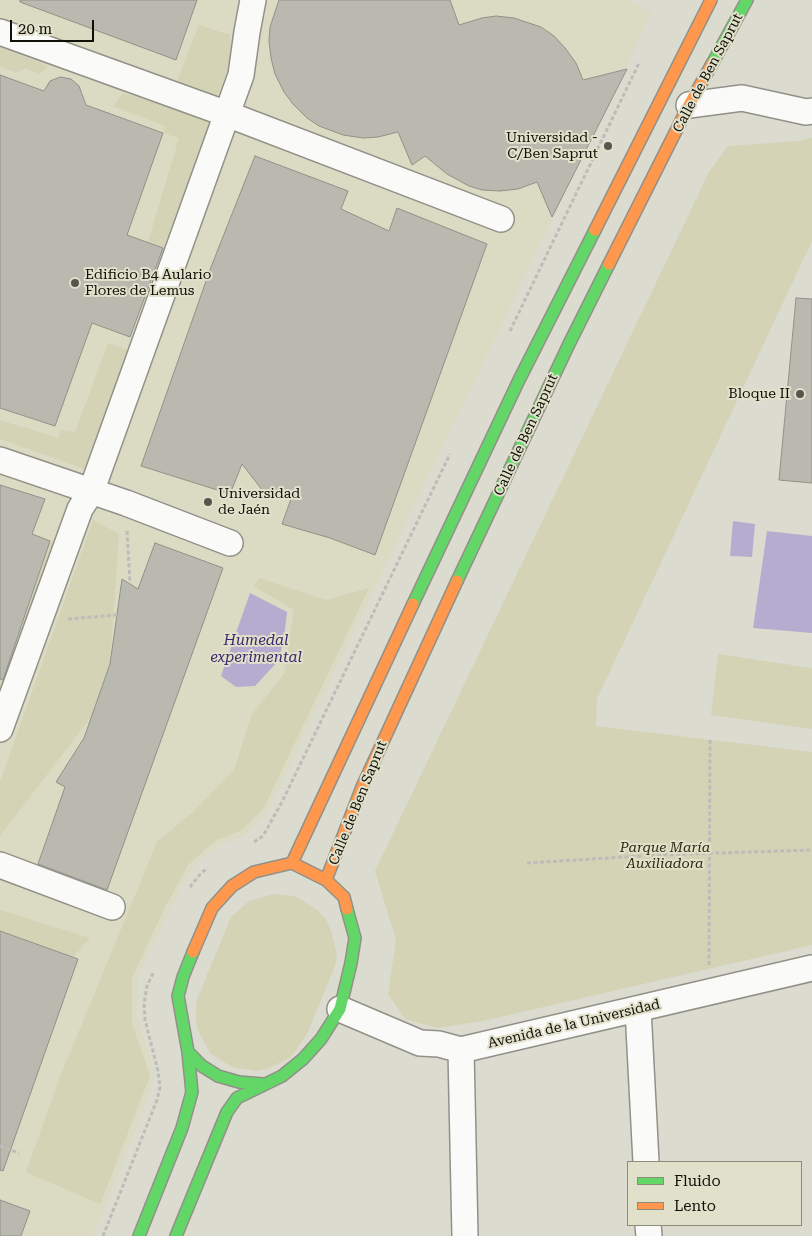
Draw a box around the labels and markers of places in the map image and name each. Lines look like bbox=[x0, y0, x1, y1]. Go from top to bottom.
place label: Universidad - C/Ben Saprut bbox=[506, 130, 598, 162]
marker: Universidad - C/Ben Saprut bbox=[602, 140, 614, 152]
place label: Edificio B4 Aulario Flores de Lemus bbox=[85, 267, 211, 300]
marker: Edificio B4 Aulario Flores de Lemus bbox=[69, 277, 81, 289]
place label: Bloque II bbox=[728, 386, 790, 402]
marker: Bloque II bbox=[794, 388, 806, 400]
place label: Universidad de Jaén bbox=[218, 486, 300, 518]
marker: Universidad de Jaén bbox=[202, 496, 214, 508]

